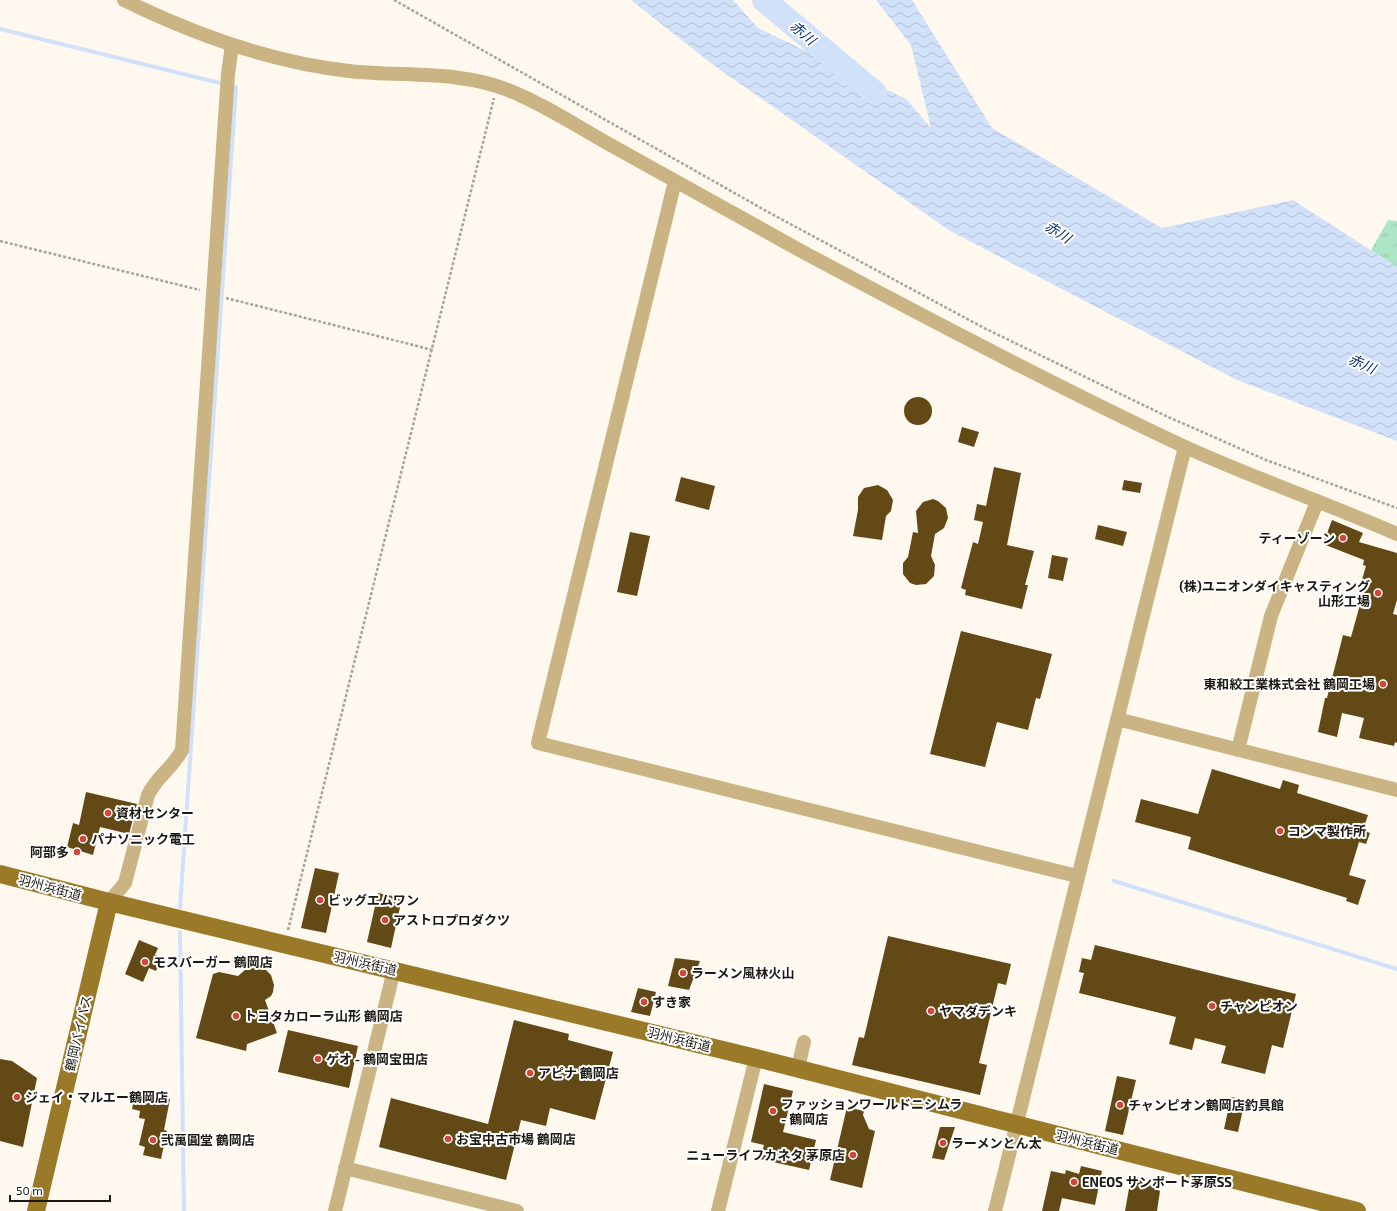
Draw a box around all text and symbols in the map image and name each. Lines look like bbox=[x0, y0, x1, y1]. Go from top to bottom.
water label: 赤川 bbox=[787, 17, 821, 49]
water label: 赤川 bbox=[1042, 217, 1076, 247]
water label: 赤川 bbox=[1346, 350, 1380, 378]
place label: ティーゾーン bbox=[1258, 530, 1335, 546]
marker: ティーゾーン bbox=[1338, 533, 1348, 543]
place label: (株)ユニオンダイキャスティング 山形工場 bbox=[1179, 578, 1370, 609]
marker: (株)ユニオンダイキャスティング 山形工場 bbox=[1373, 588, 1383, 598]
place label: 東和絞工業株式会社 鶴岡工場 bbox=[1203, 676, 1375, 692]
marker: 東和絞工業株式会社 鶴岡工場 bbox=[1378, 679, 1388, 689]
place label: 資材センター bbox=[116, 805, 194, 821]
marker: 資材センター bbox=[103, 808, 113, 818]
place label: コンマ製作所 bbox=[1288, 823, 1366, 839]
marker: コンマ製作所 bbox=[1275, 826, 1285, 836]
place label: パナソニック電工 bbox=[91, 831, 195, 847]
marker: パナソニック電工 bbox=[78, 834, 88, 844]
place label: 阿部多 bbox=[30, 844, 69, 860]
marker: 阿部多 bbox=[72, 847, 82, 857]
street label: 羽州浜街道 bbox=[17, 871, 83, 903]
place label: ビッグエムワン bbox=[328, 892, 419, 908]
marker: ビッグエムワン bbox=[315, 895, 325, 905]
place label: アストロプロダクツ bbox=[393, 912, 510, 928]
marker: アストロプロダクツ bbox=[380, 915, 390, 925]
street label: 羽州浜街道 bbox=[332, 948, 398, 978]
place label: モスバーガー 鶴岡店 bbox=[153, 954, 273, 970]
marker: モスバーガー 鶴岡店 bbox=[140, 957, 150, 967]
place label: ラーメン風林火山 bbox=[691, 965, 794, 981]
marker: ラーメン風林火山 bbox=[678, 968, 688, 978]
street label: 鶴岡バイパス bbox=[61, 993, 95, 1073]
place label: すき家 bbox=[652, 994, 691, 1010]
marker: すき家 bbox=[639, 997, 649, 1007]
place label: チャンピオン bbox=[1220, 998, 1298, 1014]
marker: チャンピオン bbox=[1207, 1001, 1217, 1011]
place label: ヤマダデンキ bbox=[939, 1003, 1017, 1019]
marker: ヤマダデンキ bbox=[926, 1006, 936, 1016]
place label: トヨタカローラ山形 鶴岡店 bbox=[244, 1008, 403, 1024]
marker: トヨタカローラ山形 鶴岡店 bbox=[231, 1011, 241, 1021]
street label: 羽州浜街道 bbox=[646, 1023, 712, 1055]
place label: ゲオ - 鶴岡宝田店 bbox=[326, 1051, 428, 1067]
marker: ゲオ - 鶴岡宝田店 bbox=[313, 1054, 323, 1064]
place label: アピナ 鶴岡店 bbox=[538, 1065, 619, 1081]
marker: アピナ 鶴岡店 bbox=[525, 1068, 535, 1078]
place label: ジェイ・マルエー鶴岡店 bbox=[25, 1089, 168, 1105]
marker: ジェイ・マルエー鶴岡店 bbox=[12, 1092, 22, 1102]
place label: ファッションワールドニシムラ - 鶴岡店 bbox=[781, 1096, 962, 1127]
place label: チャンピオン鶴岡店釣具館 bbox=[1128, 1097, 1284, 1113]
marker: チャンピオン鶴岡店釣具館 bbox=[1115, 1100, 1125, 1110]
marker: ファッションワールドニシムラ - 鶴岡店 bbox=[768, 1106, 778, 1116]
street label: 羽州浜街道 bbox=[1054, 1126, 1120, 1158]
place label: お宝中古市場 鶴岡店 bbox=[456, 1131, 576, 1147]
place label: 弐萬圓堂 鶴岡店 bbox=[161, 1132, 255, 1148]
marker: お宝中古市場 鶴岡店 bbox=[443, 1134, 453, 1144]
marker: 弐萬圓堂 鶴岡店 bbox=[148, 1135, 158, 1145]
place label: ラーメンとん太 bbox=[951, 1135, 1041, 1151]
marker: ラーメンとん太 bbox=[938, 1138, 948, 1148]
place label: ニューライフカネタ 茅原店 bbox=[686, 1147, 845, 1163]
marker: ニューライフカネタ 茅原店 bbox=[848, 1150, 858, 1160]
place label: ENEOS サンポート茅原SS bbox=[1082, 1174, 1232, 1190]
scale bar bbox=[10, 1177, 110, 1203]
marker: ENEOS サンポート茅原SS bbox=[1069, 1177, 1079, 1187]
text: 50 m bbox=[16, 1183, 43, 1197]

